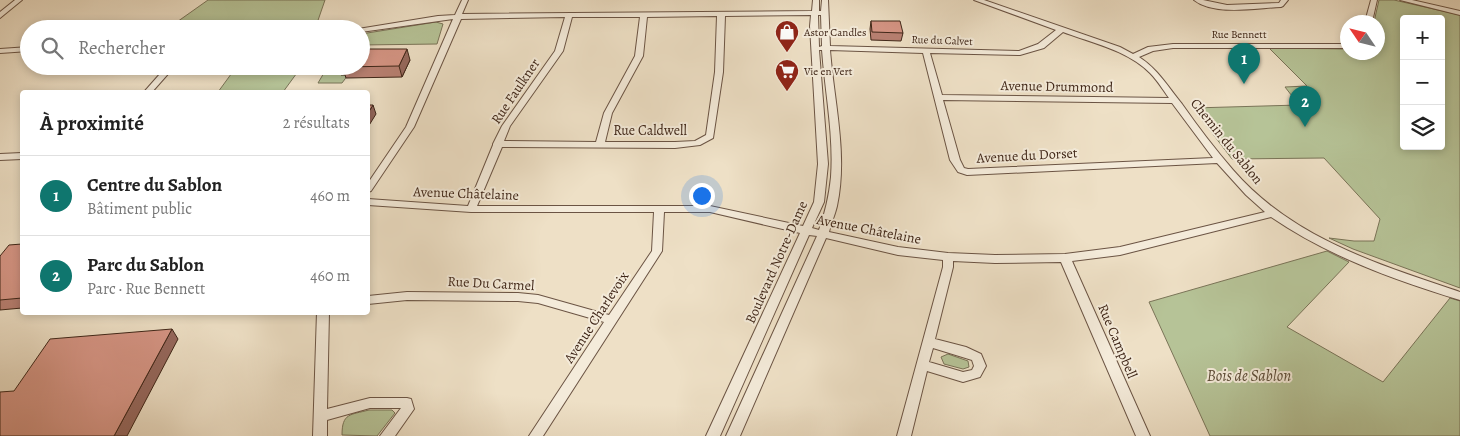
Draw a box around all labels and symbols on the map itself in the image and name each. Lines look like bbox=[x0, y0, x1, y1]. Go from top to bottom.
north arrow bbox=[1340, 15, 1385, 60]
shop icon: Astor Candles bbox=[774, 19, 800, 53]
place label: Astor Candles bbox=[803, 25, 866, 40]
street label: Rue Bennett bbox=[1211, 27, 1267, 42]
street label: Rue du Calvet bbox=[911, 32, 973, 49]
pin: 1 bbox=[1228, 43, 1260, 84]
street label: Rue Faulkner bbox=[487, 54, 545, 128]
supermarket icon: Vie en Vert bbox=[774, 58, 800, 92]
place label: Vie en Vert bbox=[803, 64, 853, 79]
street label: Avenue Drummond bbox=[999, 76, 1114, 97]
pin: 2 bbox=[1289, 86, 1321, 127]
street label: Chemin du Sablon bbox=[1186, 94, 1267, 188]
street label: Rue Caldwell bbox=[613, 121, 687, 140]
street label: Avenue du Dorset bbox=[975, 143, 1078, 168]
street label: Avenue Châtelaine bbox=[412, 182, 519, 205]
your location bbox=[689, 183, 715, 209]
street label: Boulevard Notre-Dame bbox=[741, 198, 812, 327]
street label: Avenue Châtelaine bbox=[814, 210, 923, 249]
street label: Avenue Charlevoix bbox=[559, 267, 633, 368]
street label: Rue Du Carmel bbox=[447, 272, 535, 295]
street label: Rue Campbell bbox=[1093, 301, 1142, 382]
park label: Bois de Sablon bbox=[1207, 365, 1291, 387]

